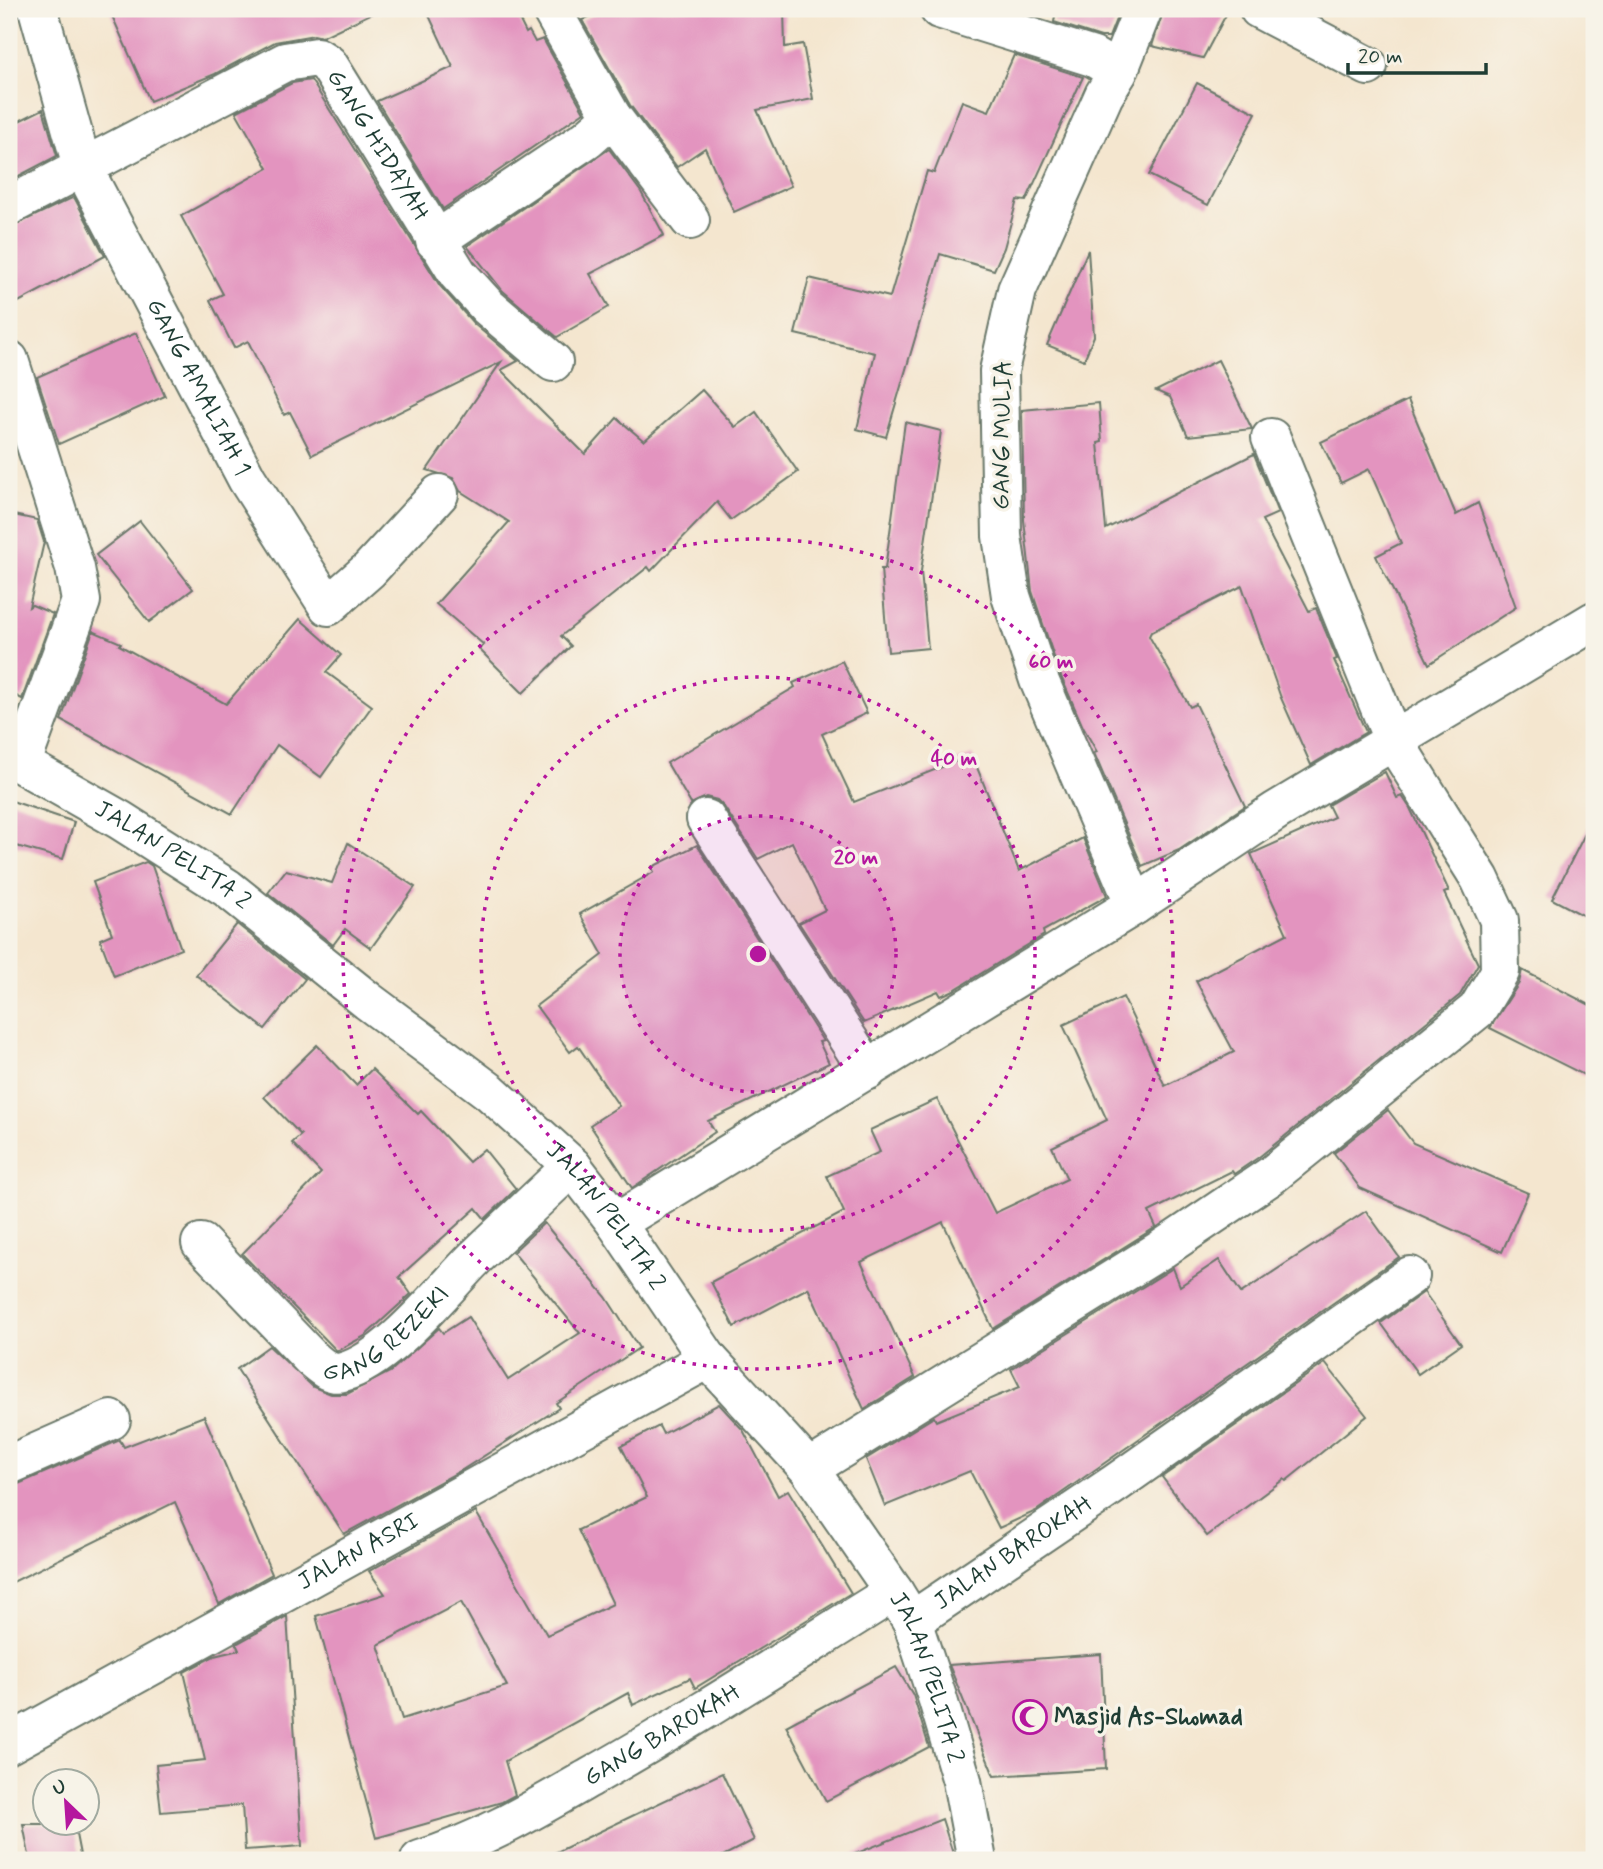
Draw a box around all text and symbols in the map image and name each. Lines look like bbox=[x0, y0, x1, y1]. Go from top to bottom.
scale bar bbox=[1348, 32, 1486, 76]
text: 20 m bbox=[1358, 43, 1403, 71]
street label: GANG HIDAYAH bbox=[320, 63, 437, 226]
street label: GANG AMALIAH 1 bbox=[139, 293, 258, 481]
street label: GANG MULIA bbox=[986, 360, 1020, 510]
text: 60 m bbox=[1028, 648, 1074, 676]
text: 40 m bbox=[931, 745, 978, 773]
street label: JALAN PELITA 2 bbox=[89, 793, 257, 917]
text: 20 m bbox=[834, 844, 879, 872]
centre of rings bbox=[746, 942, 770, 966]
street label: JALAN PELITA 2 bbox=[540, 1135, 673, 1297]
street label: GANG REZEKI bbox=[319, 1279, 457, 1389]
street label: JALAN BAROKAH bbox=[928, 1488, 1098, 1617]
street label: JALAN ASRI bbox=[292, 1506, 425, 1597]
street label: JALAN PELITA 2 bbox=[882, 1586, 971, 1767]
street label: GANG BAROKAH bbox=[578, 1676, 746, 1793]
mosque icon: Masjid As-Shomad bbox=[1011, 1698, 1049, 1736]
place label: Masjid As-Shomad bbox=[1054, 1702, 1243, 1734]
north arrow bbox=[32, 1768, 102, 1838]
text: U bbox=[49, 1774, 70, 1802]

